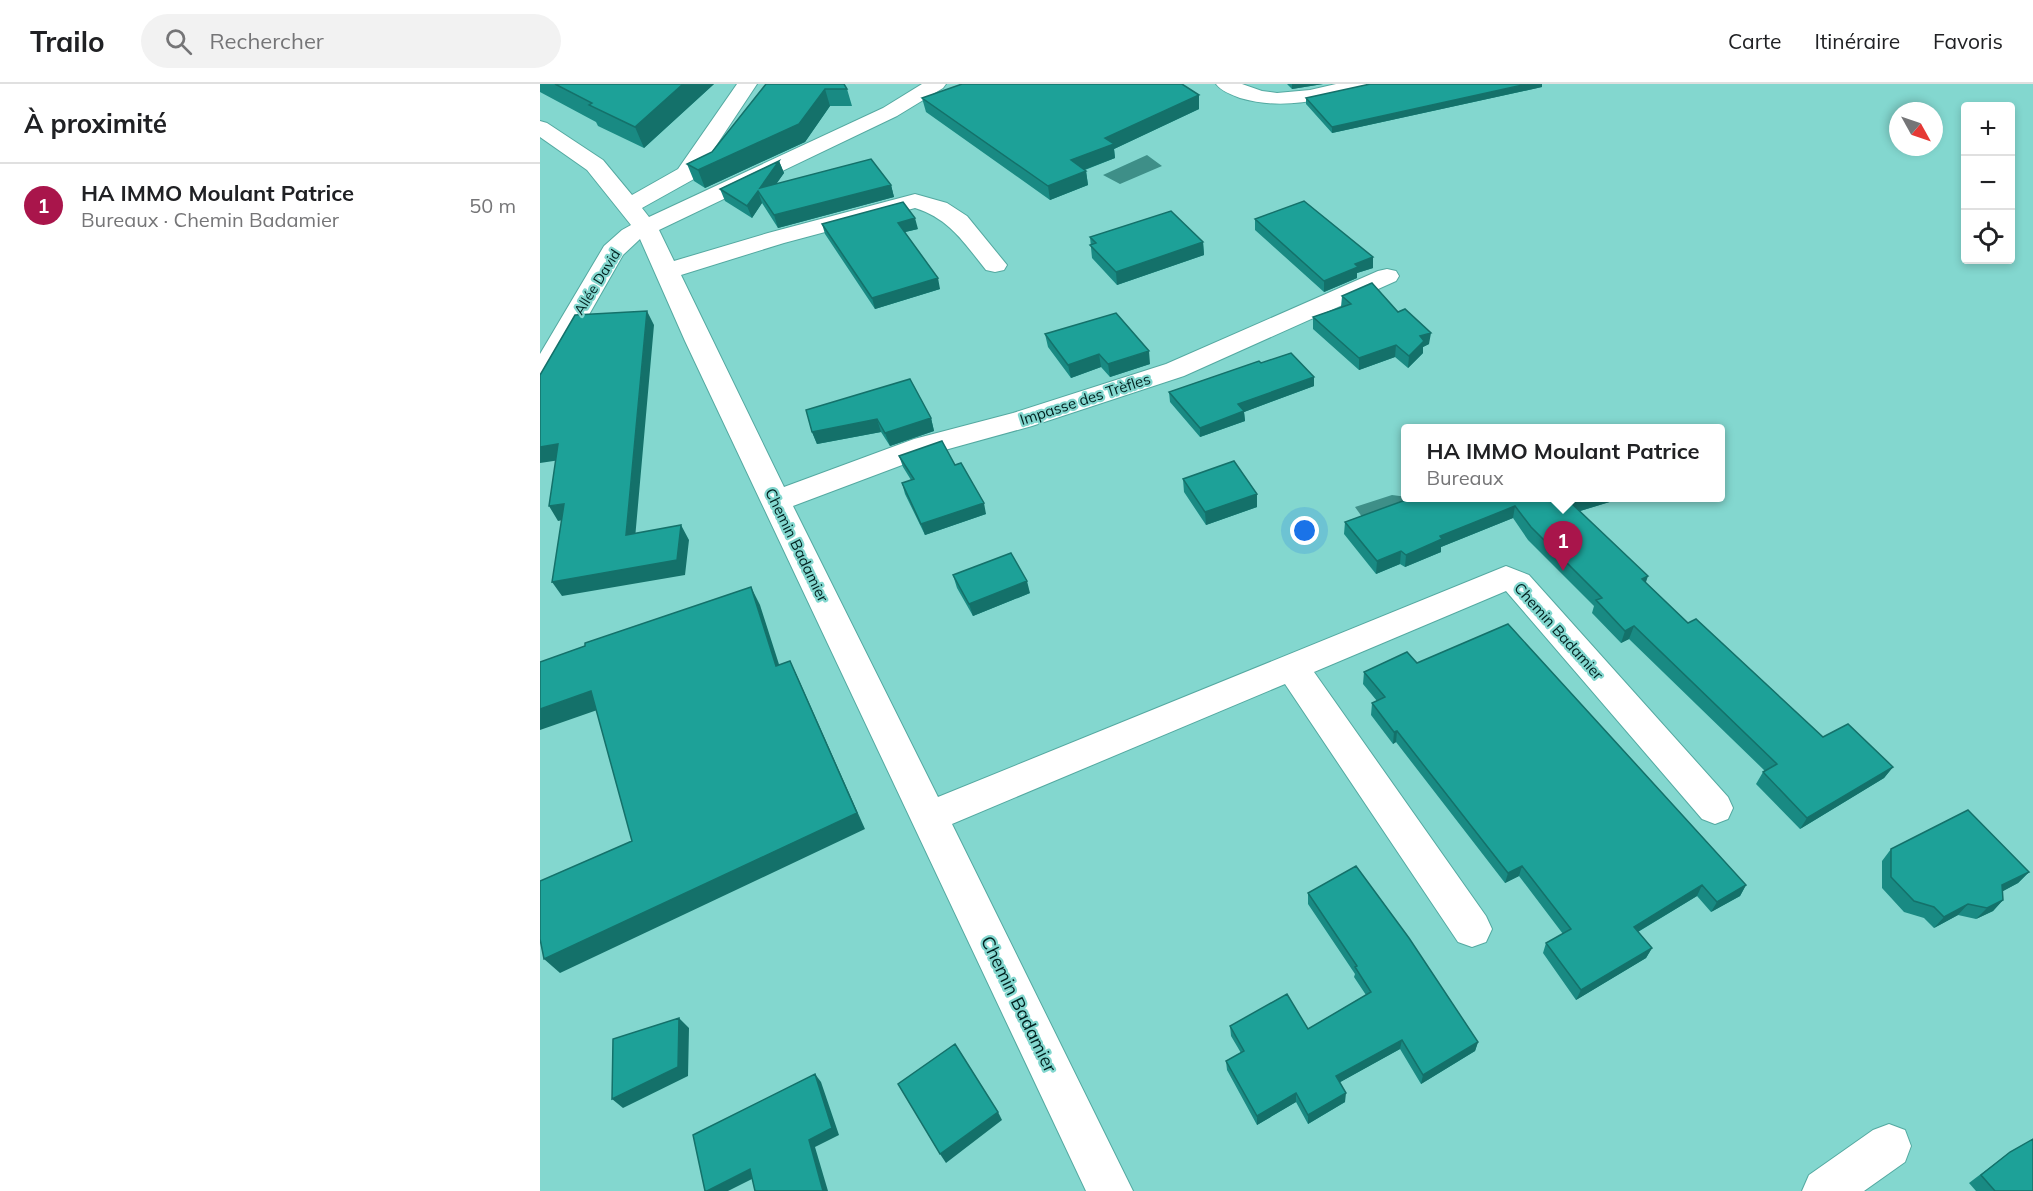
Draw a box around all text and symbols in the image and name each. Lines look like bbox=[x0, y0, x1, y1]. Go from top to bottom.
search box bbox=[141, 14, 561, 68]
text: Trailo bbox=[30, 24, 105, 59]
icon: search bbox=[162, 25, 195, 58]
text: Rechercher bbox=[210, 27, 324, 55]
text: Carte bbox=[1728, 28, 1782, 54]
text: Itinéraire bbox=[1815, 28, 1900, 54]
text: Favoris bbox=[1933, 28, 2003, 54]
north arrow bbox=[1889, 102, 1943, 156]
map controls bbox=[1961, 102, 2015, 264]
button: + bbox=[1961, 102, 2015, 156]
text: À proximité bbox=[24, 107, 167, 140]
button: − bbox=[1961, 156, 2015, 210]
text: HA IMMO Moulant Patrice bbox=[81, 179, 354, 207]
text: 1 bbox=[38, 193, 50, 218]
text: 50 m bbox=[469, 193, 516, 218]
text: Bureaux · Chemin Badamier bbox=[81, 207, 339, 232]
button: locate bbox=[1961, 210, 2015, 264]
street label: Allée David bbox=[570, 246, 624, 318]
street label: Impasse des Trèfles bbox=[1017, 369, 1153, 429]
popup bbox=[1401, 424, 1725, 502]
text: HA IMMO Moulant Patrice bbox=[1426, 437, 1700, 465]
text: Bureaux bbox=[1426, 465, 1504, 490]
street label: Chemin Badamier bbox=[761, 485, 833, 605]
your location bbox=[1290, 516, 1319, 545]
pin: 1 bbox=[1544, 522, 1582, 571]
street label: Chemin Badamier bbox=[1510, 578, 1608, 684]
street label: Chemin Badamier bbox=[976, 932, 1062, 1076]

